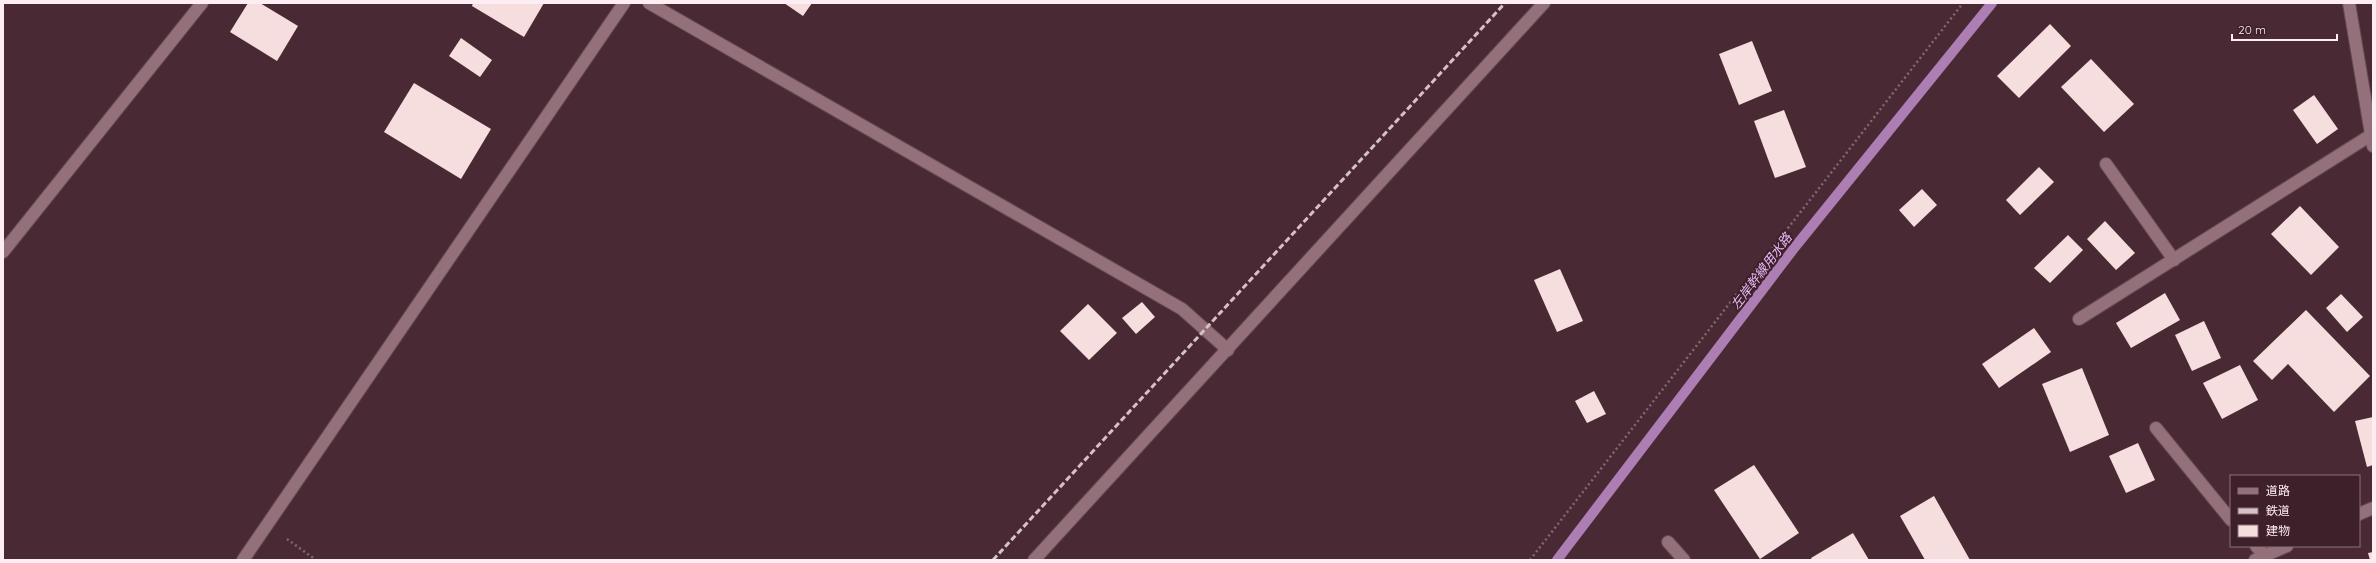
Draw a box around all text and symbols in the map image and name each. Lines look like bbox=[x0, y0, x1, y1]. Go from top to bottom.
scale bar bbox=[2232, 16, 2337, 42]
text: 20 m bbox=[2238, 22, 2266, 37]
water label: 左岸幹線用水路 bbox=[1727, 229, 1795, 312]
legend bbox=[2230, 475, 2360, 547]
text: 道路 bbox=[2266, 483, 2290, 498]
text: 鉄道 bbox=[2266, 503, 2290, 518]
text: 建物 bbox=[2266, 523, 2290, 538]

